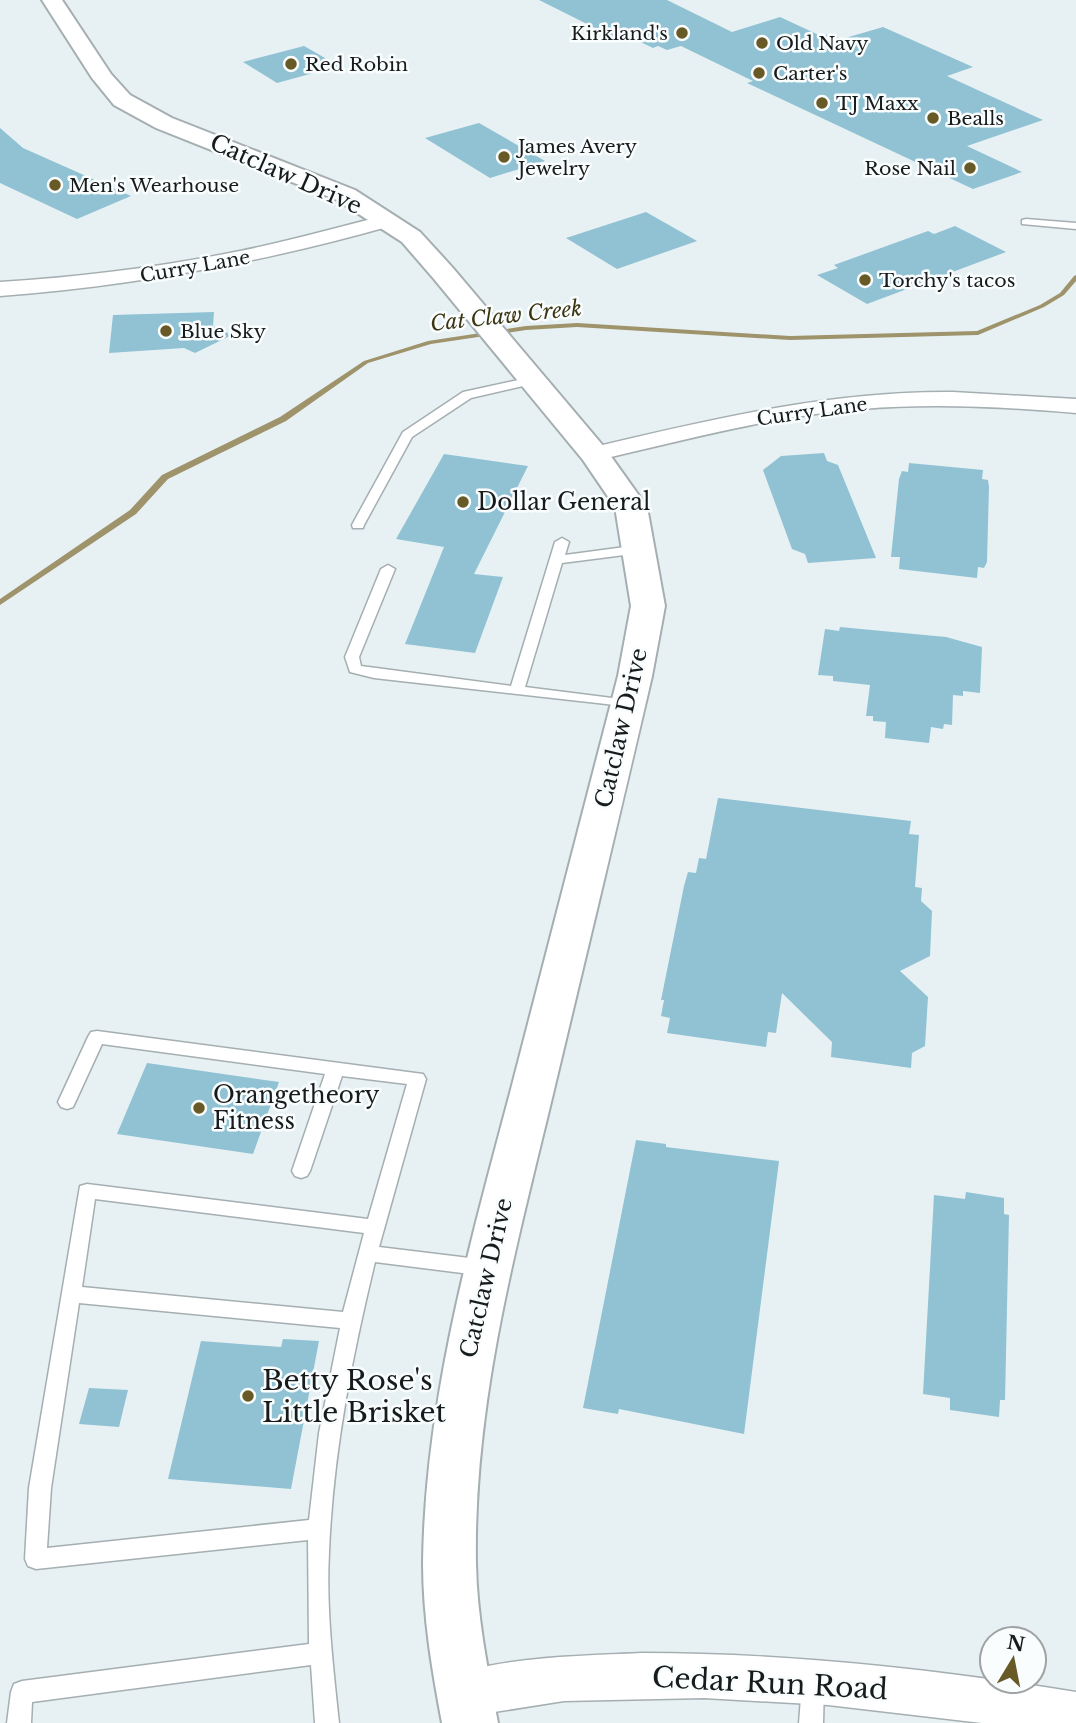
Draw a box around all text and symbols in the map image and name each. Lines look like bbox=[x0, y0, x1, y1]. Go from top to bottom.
place label: Kirkland's bbox=[571, 22, 668, 45]
marker: Kirkland's bbox=[674, 25, 690, 41]
place label: Old Navy bbox=[776, 32, 869, 55]
marker: Old Navy bbox=[754, 35, 770, 51]
place label: Red Robin bbox=[305, 53, 408, 76]
marker: Red Robin bbox=[283, 56, 299, 72]
place label: Carter's bbox=[773, 62, 847, 85]
marker: Carter's bbox=[751, 65, 767, 81]
place label: TJ Maxx bbox=[836, 92, 919, 115]
marker: TJ Maxx bbox=[814, 95, 830, 111]
place label: Bealls bbox=[947, 107, 1004, 130]
marker: Bealls bbox=[925, 110, 941, 126]
street label: Catclaw Drive bbox=[206, 128, 366, 220]
place label: James Avery Jewelry bbox=[515, 135, 637, 180]
marker: James Avery Jewelry bbox=[496, 149, 512, 165]
place label: Rose Nail bbox=[864, 157, 956, 180]
marker: Rose Nail bbox=[962, 160, 978, 176]
place label: Men's Wearhouse bbox=[69, 174, 239, 197]
marker: Men's Wearhouse bbox=[47, 177, 63, 193]
street label: Curry Lane bbox=[138, 245, 252, 287]
place label: Torchy's tacos bbox=[879, 269, 1015, 292]
marker: Torchy's tacos bbox=[857, 272, 873, 288]
water label: Cat Claw Creek bbox=[429, 295, 583, 337]
place label: Blue Sky bbox=[180, 320, 266, 343]
marker: Blue Sky bbox=[158, 323, 174, 339]
street label: Curry Lane bbox=[755, 392, 869, 431]
place label: Dollar General bbox=[477, 488, 650, 516]
marker: Dollar General bbox=[455, 494, 471, 510]
street label: Catclaw Drive bbox=[589, 645, 653, 811]
place label: Orangetheory Fitness bbox=[213, 1081, 380, 1135]
marker: Orangetheory Fitness bbox=[191, 1100, 207, 1116]
street label: Catclaw Drive bbox=[454, 1195, 518, 1361]
place label: Betty Rose's Little Brisket bbox=[262, 1363, 447, 1430]
marker: Betty Rose's Little Brisket bbox=[240, 1388, 256, 1404]
north arrow bbox=[978, 1625, 1048, 1695]
text: N bbox=[1005, 1631, 1027, 1657]
street label: Cedar Run Road bbox=[651, 1660, 889, 1707]

